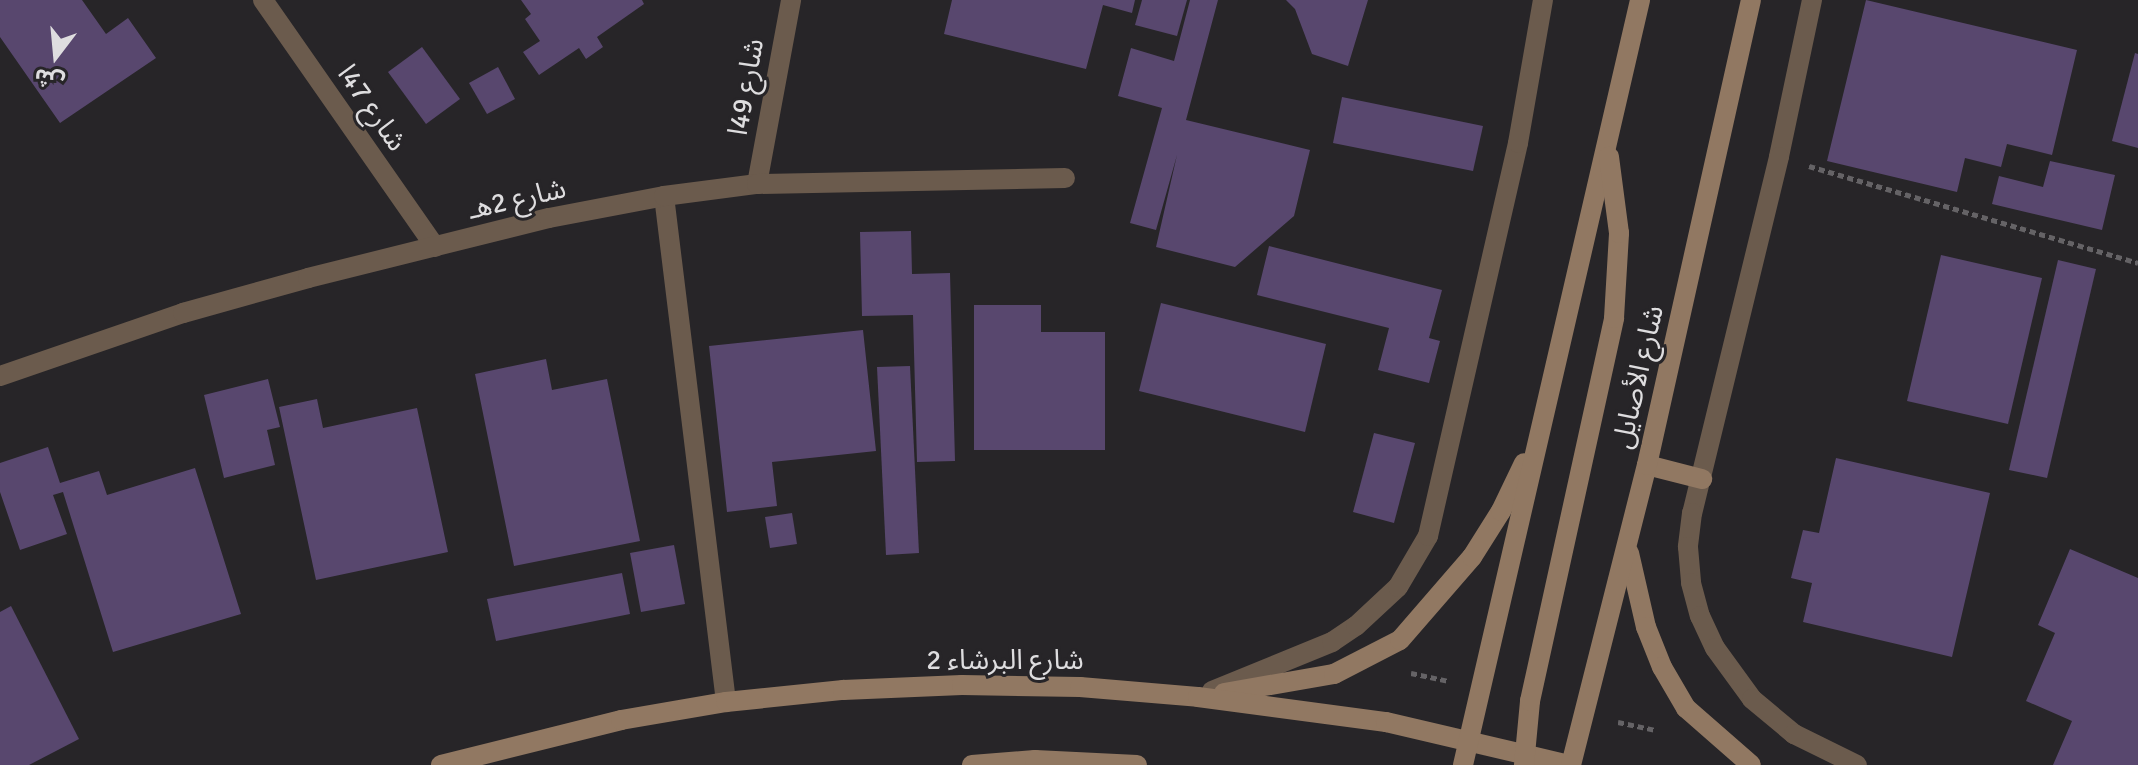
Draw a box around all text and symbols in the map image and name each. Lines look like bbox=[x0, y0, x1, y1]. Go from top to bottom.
north arrow bbox=[16, 16, 96, 96]
street label: شارع 49ا bbox=[721, 36, 771, 138]
street label: شارع 47ا bbox=[330, 58, 414, 158]
text: ش bbox=[31, 62, 67, 97]
street label: شارع 2هـ bbox=[465, 171, 569, 227]
street label: شارع الأصايل bbox=[1605, 302, 1671, 452]
street label: شارع البرشاء 2 bbox=[926, 643, 1084, 677]

